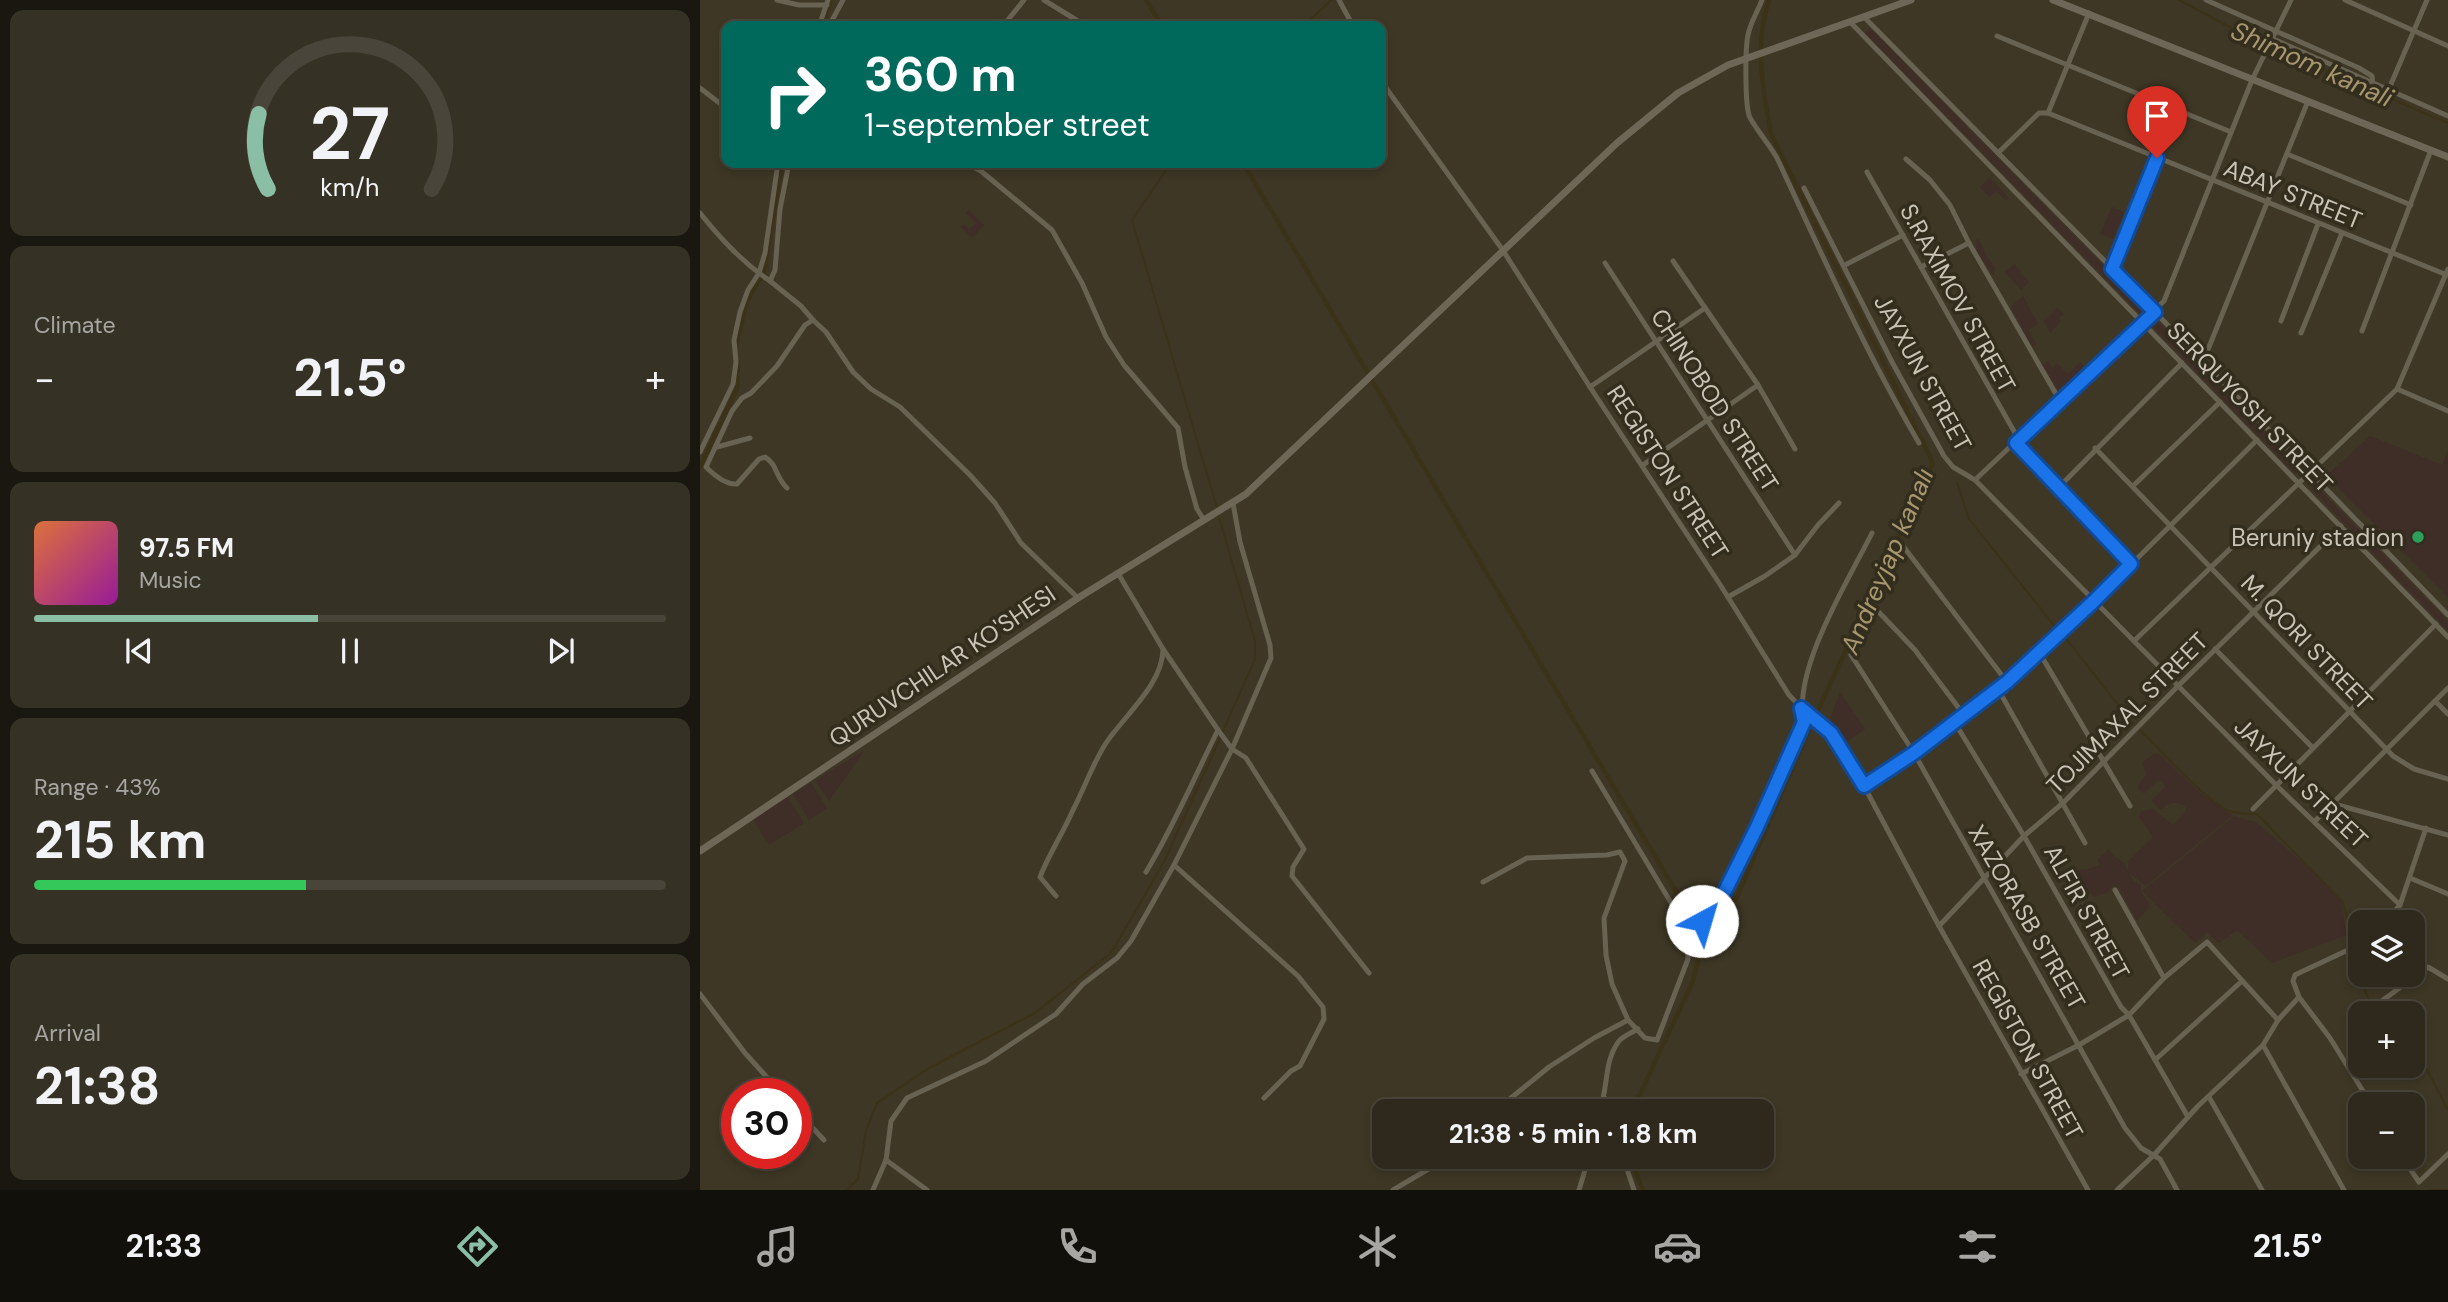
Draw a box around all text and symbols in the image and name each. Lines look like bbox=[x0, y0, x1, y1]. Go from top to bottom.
water label: Shimom kanali bbox=[2226, 13, 2399, 115]
text: 360 m bbox=[864, 42, 1017, 106]
icon: right bbox=[749, 49, 840, 140]
pin bbox=[2127, 86, 2187, 158]
text: 27 bbox=[310, 87, 390, 182]
icon: arrive bbox=[2138, 97, 2176, 135]
text: 1-september street bbox=[864, 104, 1150, 146]
street label: ABAY STREET bbox=[2219, 152, 2367, 236]
text: km/h bbox=[320, 171, 380, 204]
street label: S.RAXIMOV STREET bbox=[1893, 198, 2023, 398]
street label: JAYXUN STREET bbox=[1867, 289, 1979, 457]
street label: CHINOBOD STREET bbox=[1644, 303, 1786, 497]
text: Climate bbox=[34, 310, 116, 340]
street label: SERQUYOSH STREET bbox=[2160, 315, 2340, 499]
text: 21.5° bbox=[293, 344, 407, 412]
text: − bbox=[34, 354, 55, 404]
text: + bbox=[645, 354, 666, 404]
street label: REGISTON STREET bbox=[1600, 379, 1736, 565]
water label: Andreyjap kanalı bbox=[1832, 463, 1942, 660]
place label: Beruniy stadion bbox=[2231, 522, 2404, 553]
marker: Beruniy stadion bbox=[2410, 529, 2426, 545]
text: 97.5 FM bbox=[139, 531, 234, 565]
text: Music bbox=[139, 565, 202, 595]
street label: M. QORI STREET bbox=[2235, 568, 2379, 716]
street label: QURUVCHILAR KO'SHESI bbox=[823, 579, 1061, 753]
street label: TOJIMAXAL STREET bbox=[2040, 626, 2214, 800]
icon: previous bbox=[120, 632, 158, 670]
icon: pause bbox=[331, 632, 369, 670]
icon: next bbox=[542, 632, 580, 670]
street label: JAYXUN STREET bbox=[2228, 711, 2374, 855]
text: Range · 43% bbox=[34, 772, 161, 802]
text: 215 km bbox=[34, 806, 206, 874]
street label: XAZORASB STREET bbox=[1962, 819, 2092, 1015]
street label: ALFIR STREET bbox=[2037, 839, 2137, 985]
position arrow bbox=[1665, 884, 1739, 958]
map controls bbox=[2348, 910, 2425, 1169]
button: layers bbox=[2348, 910, 2425, 987]
street label: REGISTON STREET bbox=[1966, 954, 2090, 1144]
button: + bbox=[2348, 1001, 2425, 1078]
text: Arrival bbox=[34, 1018, 101, 1048]
text: 21:38 bbox=[34, 1052, 160, 1120]
speed limit sign: 30 bbox=[721, 1078, 812, 1169]
button: − bbox=[2348, 1092, 2425, 1169]
text: 21:38 · 5 min · 1.8 km bbox=[1449, 1117, 1697, 1151]
icon: directions bbox=[453, 1222, 502, 1271]
icon: music bbox=[753, 1222, 802, 1271]
icon: phone bbox=[1053, 1222, 1102, 1271]
icon: climate bbox=[1353, 1222, 1402, 1271]
icon: car bbox=[1653, 1222, 1702, 1271]
icon: filters bbox=[1953, 1222, 2002, 1271]
text: 21:33 bbox=[125, 1225, 202, 1267]
text: 21.5° bbox=[2253, 1225, 2322, 1267]

